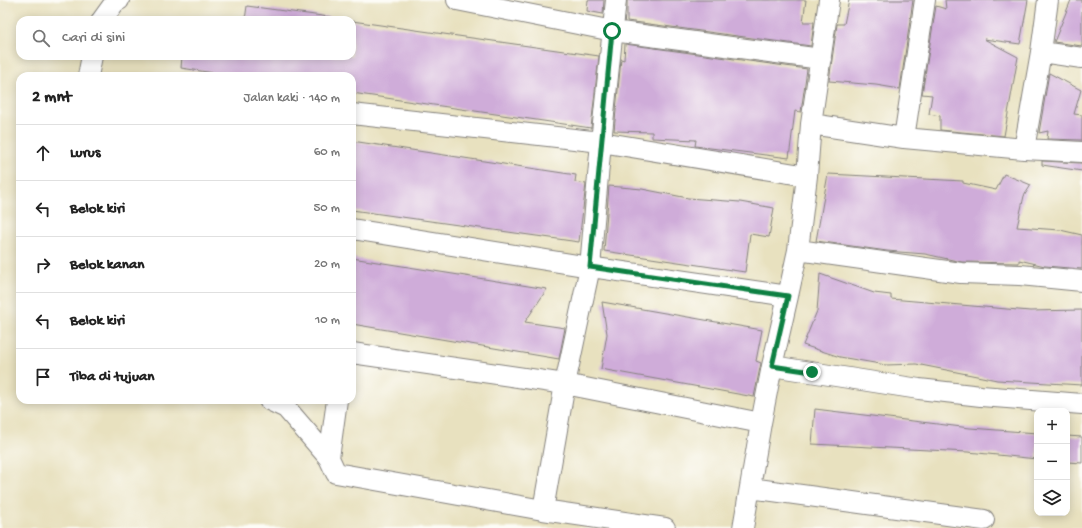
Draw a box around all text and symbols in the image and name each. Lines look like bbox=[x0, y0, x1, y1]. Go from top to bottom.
search box bbox=[16, 16, 356, 60]
route start bbox=[603, 22, 621, 40]
icon: search bbox=[30, 27, 52, 49]
text: Cari di sini bbox=[62, 29, 125, 47]
text: 2 mnt bbox=[32, 88, 71, 108]
text: Jalan kaki · 140 m bbox=[244, 91, 340, 106]
icon: ahead bbox=[32, 142, 54, 164]
text: Lurus bbox=[70, 144, 100, 162]
text: 60 m bbox=[314, 145, 340, 160]
icon: left bbox=[32, 198, 54, 220]
text: Belok kiri bbox=[70, 200, 125, 218]
text: 50 m bbox=[313, 201, 340, 216]
icon: right bbox=[32, 254, 54, 276]
text: Belok kanan bbox=[70, 256, 144, 274]
text: 20 m bbox=[314, 257, 340, 272]
icon: left bbox=[32, 310, 54, 332]
text: Belok kiri bbox=[70, 312, 125, 330]
text: 10 m bbox=[315, 313, 340, 328]
route end bbox=[803, 363, 821, 381]
icon: arrive bbox=[32, 366, 54, 388]
text: Tiba di tujuan bbox=[70, 368, 154, 386]
map controls bbox=[1034, 408, 1070, 516]
button: + bbox=[1034, 408, 1070, 444]
button: − bbox=[1034, 444, 1070, 480]
button: layers bbox=[1034, 480, 1070, 516]

